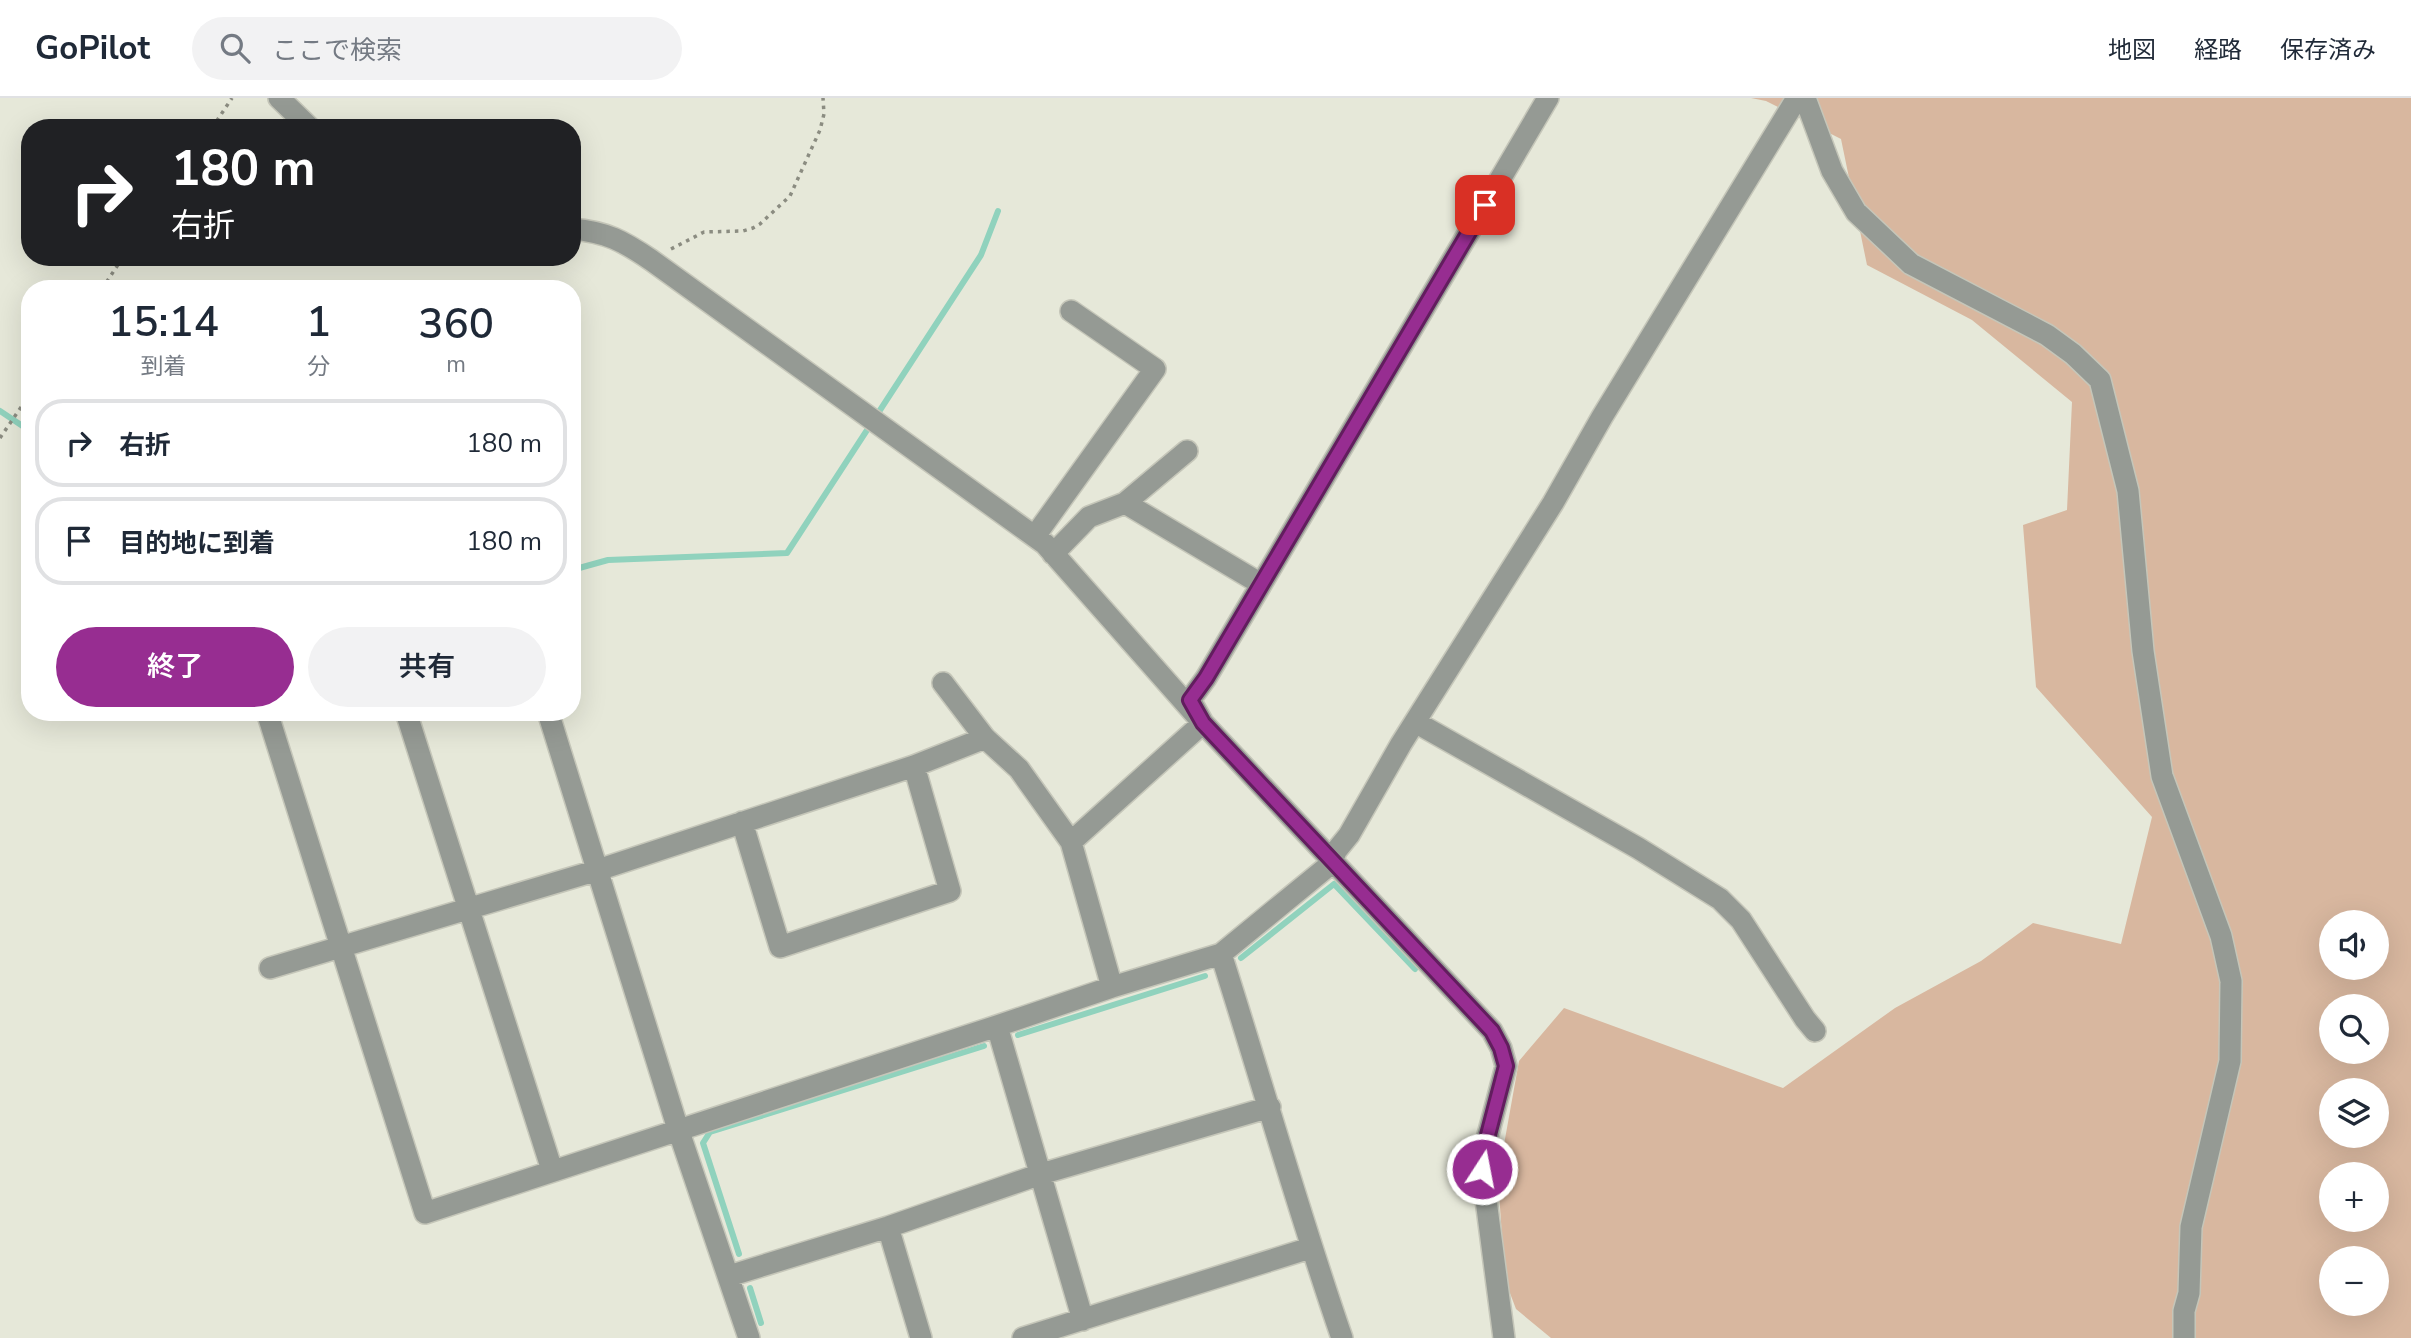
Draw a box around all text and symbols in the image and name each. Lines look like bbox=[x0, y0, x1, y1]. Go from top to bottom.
search box bbox=[192, 17, 682, 80]
text: GoPilot bbox=[35, 26, 150, 71]
icon: search bbox=[216, 29, 254, 67]
text: ここで検索 bbox=[272, 33, 402, 68]
text: 地図 bbox=[2108, 34, 2156, 66]
text: 経路 bbox=[2194, 34, 2242, 66]
text: 保存済み bbox=[2280, 34, 2376, 66]
text: 180 m bbox=[171, 135, 315, 202]
icon: right bbox=[56, 147, 147, 238]
pin bbox=[1455, 175, 1515, 235]
icon: arrive bbox=[1466, 186, 1504, 224]
text: 右折 bbox=[171, 204, 235, 247]
text: 15:14 bbox=[108, 294, 219, 351]
text: 1 bbox=[306, 294, 331, 351]
text: 360 bbox=[418, 296, 494, 353]
text: m bbox=[446, 349, 466, 380]
text: 到着 bbox=[140, 351, 186, 382]
text: 分 bbox=[307, 351, 330, 382]
icon: right bbox=[60, 424, 98, 462]
text: 180 m bbox=[466, 426, 542, 461]
text: 右折 bbox=[119, 428, 171, 463]
icon: arrive bbox=[60, 522, 98, 560]
text: 180 m bbox=[466, 524, 542, 559]
text: 目的地に到着 bbox=[119, 526, 275, 561]
button: 終了 bbox=[56, 627, 294, 707]
button: 共有 bbox=[308, 627, 546, 707]
map controls bbox=[2319, 910, 2389, 1316]
button: sound bbox=[2319, 910, 2389, 980]
button: search bbox=[2319, 994, 2389, 1064]
button: layers bbox=[2319, 1078, 2389, 1148]
position arrow bbox=[1445, 1132, 1519, 1206]
button: + bbox=[2319, 1162, 2389, 1232]
button: − bbox=[2319, 1246, 2389, 1316]

